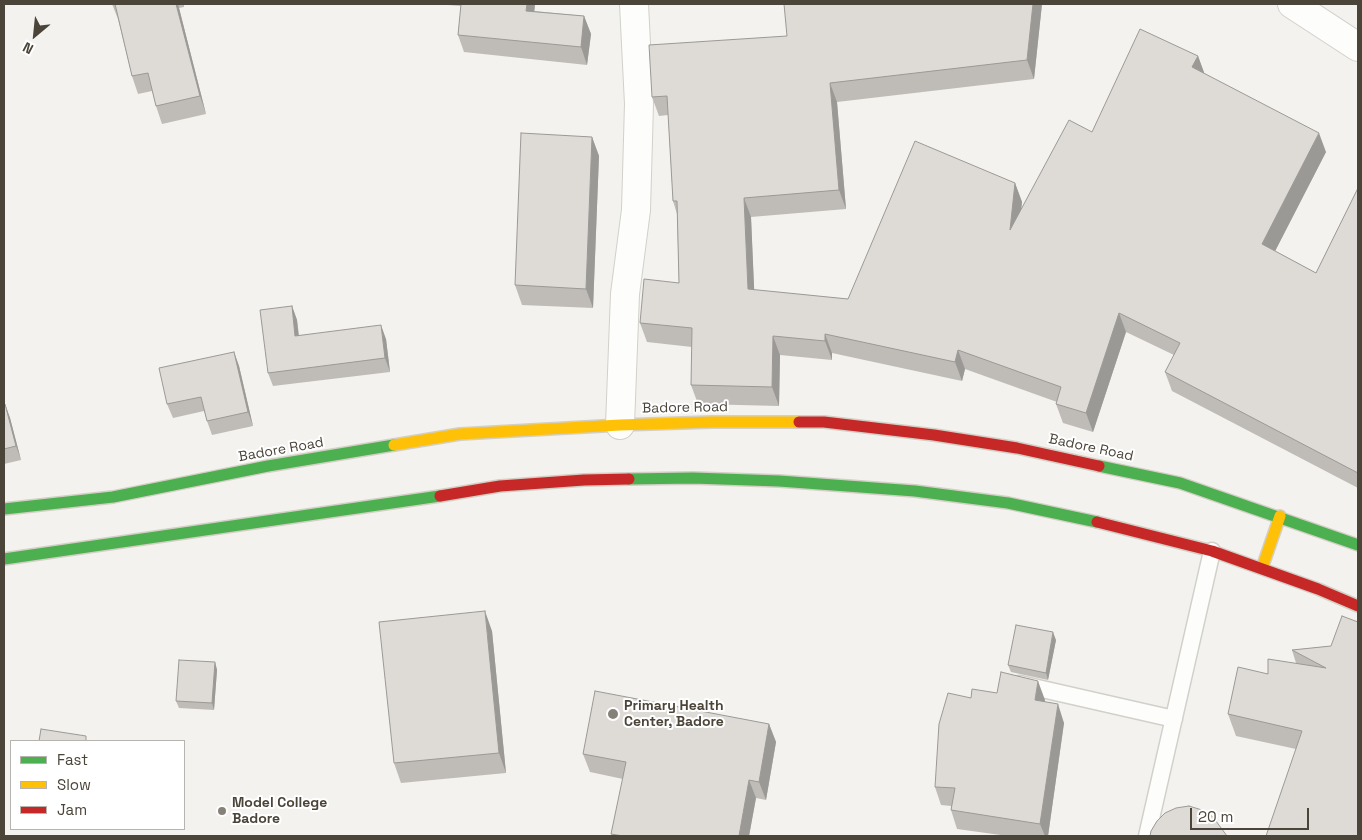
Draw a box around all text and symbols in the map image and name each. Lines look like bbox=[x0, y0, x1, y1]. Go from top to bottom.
north arrow bbox=[10, 10, 60, 60]
text: N bbox=[20, 38, 36, 58]
street label: Badore Road bbox=[642, 399, 728, 417]
street label: Badore Road bbox=[1047, 431, 1135, 465]
street label: Badore Road bbox=[237, 434, 325, 466]
place label: Primary Health Center, Badore bbox=[624, 698, 724, 730]
marker: Primary Health Center, Badore bbox=[606, 707, 620, 721]
legend bbox=[10, 740, 185, 830]
text: Fast bbox=[57, 750, 88, 769]
text: Slow bbox=[57, 775, 91, 794]
place label: Model College Badore bbox=[232, 795, 327, 828]
scale bar bbox=[1192, 798, 1311, 830]
text: Jam bbox=[57, 800, 87, 819]
marker: Model College Badore bbox=[216, 805, 228, 817]
text: 20 m bbox=[1198, 807, 1233, 826]

